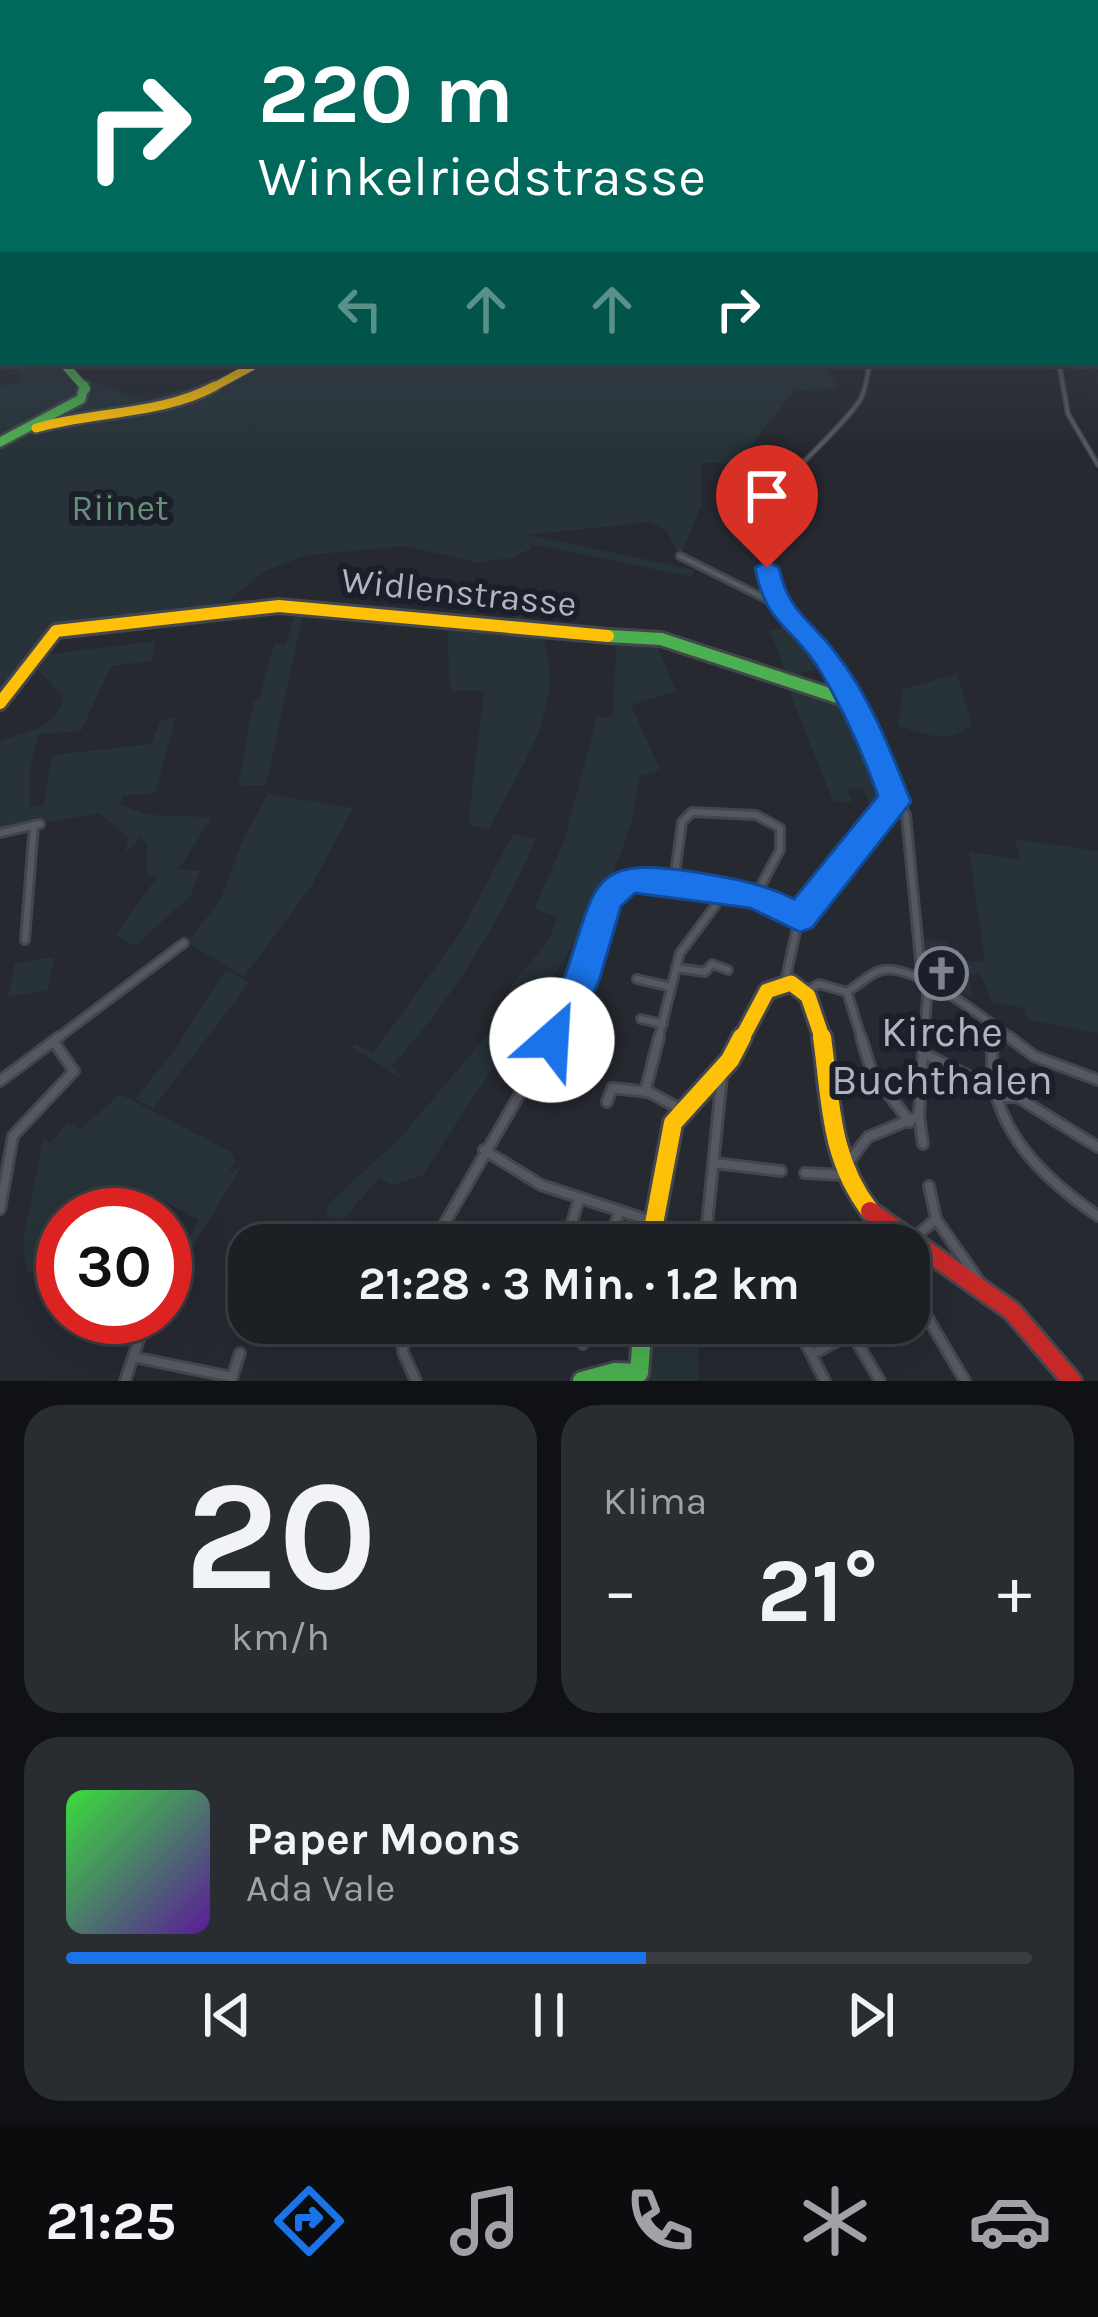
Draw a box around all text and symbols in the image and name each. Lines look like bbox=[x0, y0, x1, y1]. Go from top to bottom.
text: 220 m bbox=[258, 45, 514, 143]
icon: right bbox=[60, 48, 216, 204]
text: Winkelriedstrasse bbox=[258, 145, 706, 209]
icon: left bbox=[327, 276, 393, 342]
icon: ahead bbox=[453, 276, 519, 342]
icon: ahead bbox=[579, 276, 645, 342]
icon: right bbox=[705, 276, 771, 342]
pin bbox=[716, 445, 818, 568]
icon: arrive bbox=[734, 463, 800, 529]
park label: Riinet bbox=[71, 487, 169, 529]
street label: Widlenstrasse bbox=[339, 559, 579, 625]
church icon: Kirche Buchthalen bbox=[914, 945, 970, 1001]
position arrow bbox=[489, 977, 615, 1103]
place label: Kirche Buchthalen bbox=[831, 1007, 1053, 1105]
speed limit sign: 30 bbox=[36, 1188, 192, 1344]
text: 21:28 · 3 Min. · 1.2 km bbox=[358, 1258, 800, 1310]
text: 20 bbox=[184, 1445, 377, 1627]
text: Klima bbox=[603, 1478, 707, 1524]
text: 21° bbox=[757, 1538, 878, 1644]
text: − bbox=[603, 1552, 638, 1630]
text: + bbox=[997, 1552, 1032, 1630]
text: km/h bbox=[231, 1614, 330, 1660]
text: Paper Moons bbox=[246, 1813, 521, 1865]
text: Ada Vale bbox=[246, 1865, 395, 1911]
icon: previous bbox=[194, 1982, 260, 2048]
icon: pause bbox=[516, 1982, 582, 2048]
icon: next bbox=[838, 1982, 904, 2048]
icon: directions bbox=[267, 2179, 351, 2263]
icon: music bbox=[443, 2179, 527, 2263]
icon: phone bbox=[618, 2179, 702, 2263]
icon: climate bbox=[793, 2179, 877, 2263]
icon: car bbox=[968, 2179, 1052, 2263]
text: 21:25 bbox=[46, 2189, 176, 2253]

